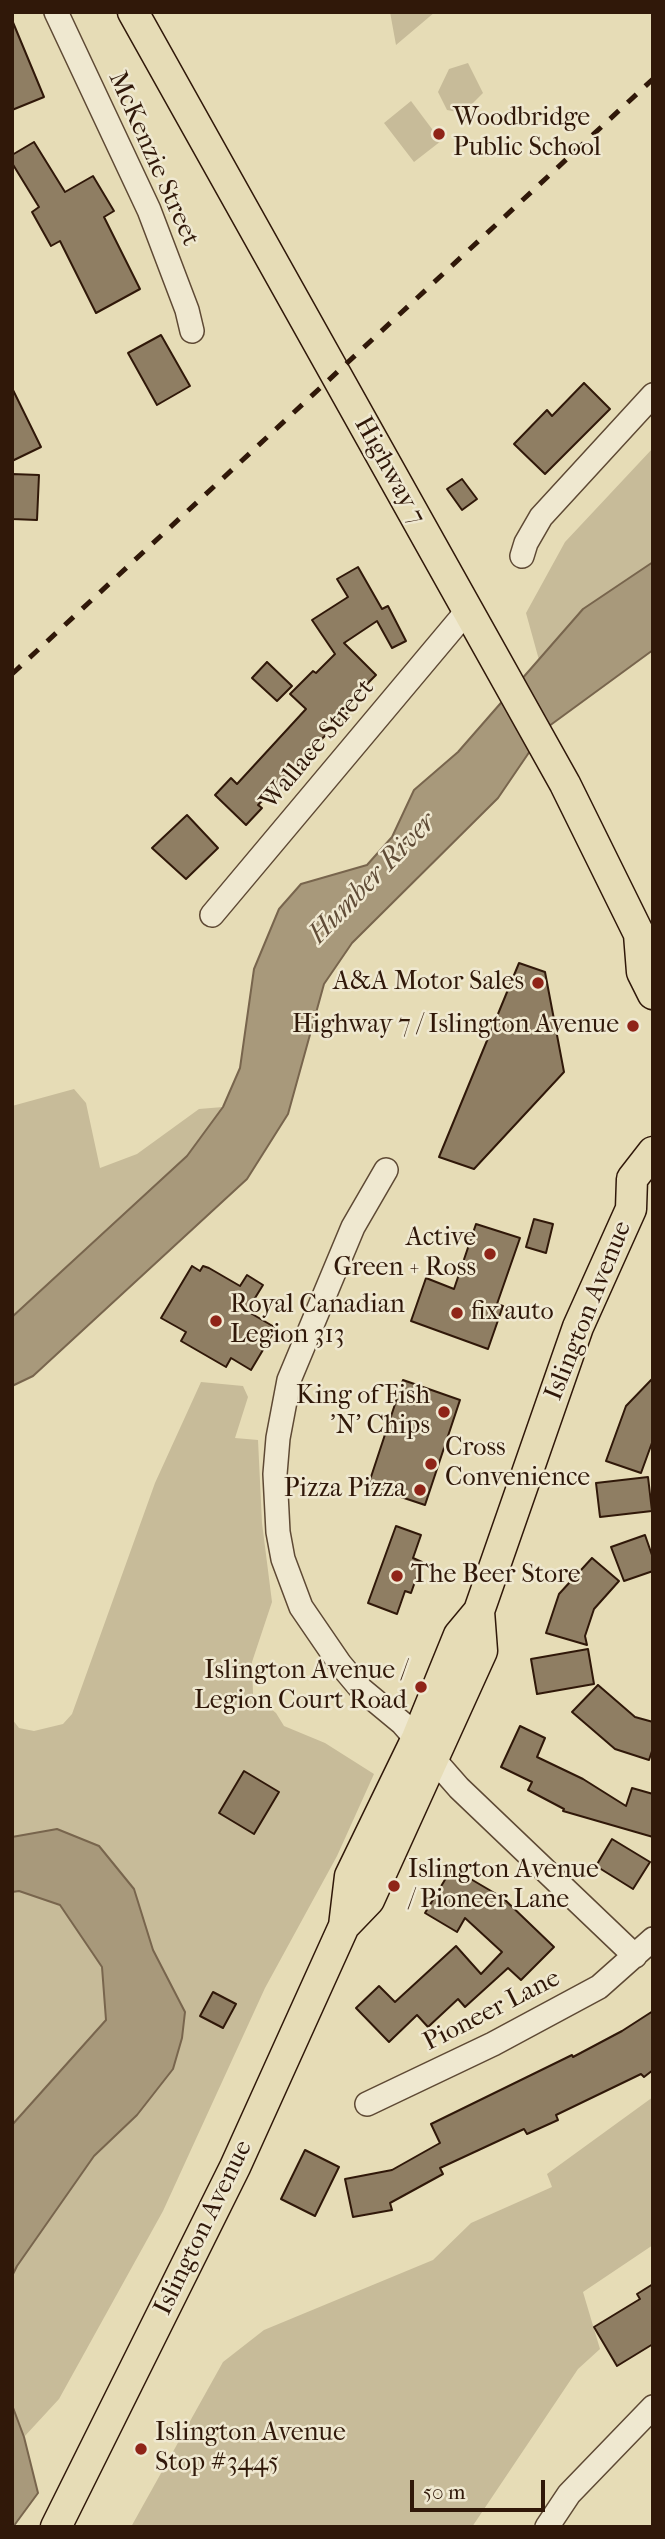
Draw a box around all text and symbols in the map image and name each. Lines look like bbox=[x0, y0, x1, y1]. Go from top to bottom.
street label: McKenzie Street bbox=[101, 67, 205, 251]
place label: Woodbridge Public School bbox=[453, 103, 601, 164]
marker: Woodbridge Public School bbox=[431, 126, 447, 142]
street label: Highway 7 bbox=[347, 412, 431, 530]
street label: Wallace Street bbox=[254, 673, 382, 817]
water label: Humber River bbox=[302, 807, 444, 951]
place label: A&A Motor Sales bbox=[333, 967, 524, 999]
marker: A&A Motor Sales bbox=[530, 975, 546, 991]
place label: Highway 7 / Islington Avenue bbox=[292, 1010, 619, 1042]
marker: Highway 7 / Islington Avenue bbox=[625, 1018, 641, 1034]
street label: Islington Avenue bbox=[539, 1217, 639, 1405]
place label: Active Green + Ross bbox=[333, 1223, 476, 1284]
marker: Active Green + Ross bbox=[482, 1246, 498, 1262]
place label: Royal Canadian Legion 313 bbox=[230, 1290, 405, 1352]
place label: fix auto bbox=[471, 1297, 554, 1329]
marker: fix auto bbox=[449, 1305, 465, 1321]
marker: Royal Canadian Legion 313 bbox=[208, 1313, 224, 1329]
place label: King of Fish 'N' Chips bbox=[296, 1381, 430, 1442]
marker: King of Fish 'N' Chips bbox=[436, 1404, 452, 1420]
place label: Cross Convenience bbox=[445, 1433, 590, 1494]
marker: Cross Convenience bbox=[423, 1456, 439, 1472]
place label: Pizza Pizza bbox=[284, 1474, 406, 1506]
marker: Pizza Pizza bbox=[412, 1482, 428, 1498]
place label: The Beer Store bbox=[411, 1560, 581, 1592]
marker: The Beer Store bbox=[389, 1568, 405, 1584]
place label: Islington Avenue / Legion Court Road bbox=[194, 1656, 407, 1718]
marker: Islington Avenue / Legion Court Road bbox=[413, 1679, 429, 1695]
place label: Islington Avenue / Pioneer Lane bbox=[408, 1855, 599, 1916]
marker: Islington Avenue / Pioneer Lane bbox=[386, 1878, 402, 1894]
street label: Pioneer Lane bbox=[418, 1963, 566, 2059]
street label: Islington Avenue bbox=[148, 2135, 260, 2321]
place label: Islington Avenue Stop #3445 bbox=[155, 2418, 346, 2480]
marker: Islington Avenue Stop #3445 bbox=[133, 2441, 149, 2457]
scale bar bbox=[413, 2466, 548, 2510]
text: 50 m bbox=[423, 2480, 466, 2504]

